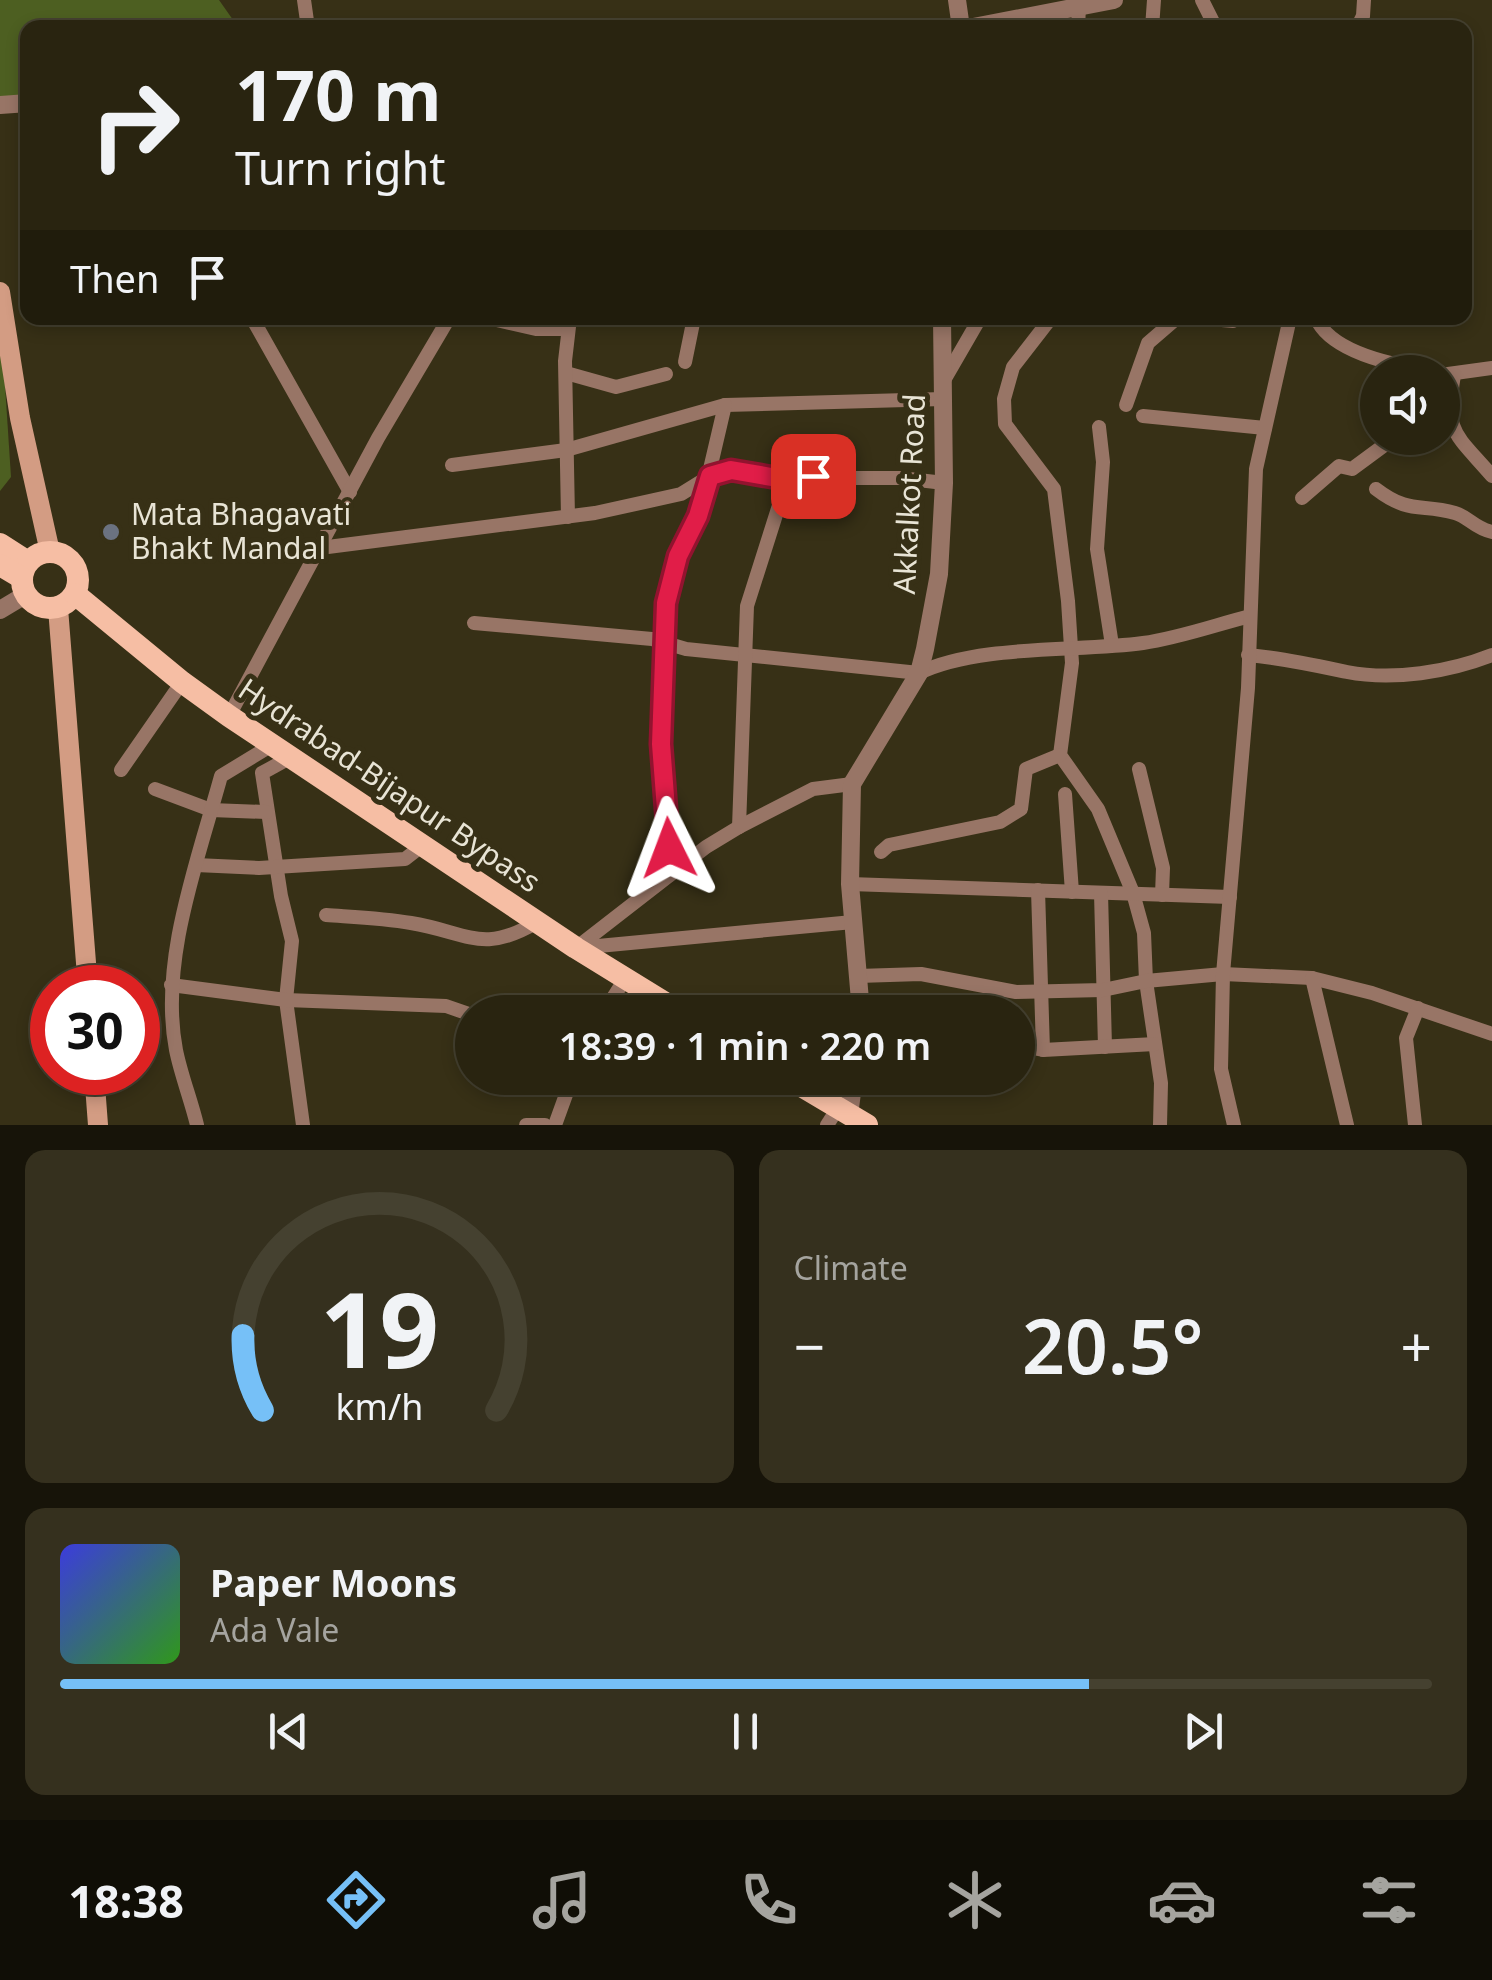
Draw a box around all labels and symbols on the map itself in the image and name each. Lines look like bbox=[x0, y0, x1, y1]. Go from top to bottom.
street label: Akkalkot Road bbox=[883, 393, 934, 595]
pin bbox=[771, 434, 856, 519]
place label: Mata Bhagavati Bhakt Mandal bbox=[131, 493, 351, 568]
marker: Mata Bhagavati Bhakt Mandal bbox=[100, 521, 122, 543]
street label: Hydrabad-Bijapur Bypass bbox=[231, 668, 549, 901]
position arrow bbox=[617, 796, 721, 900]
speed limit sign: 30 bbox=[30, 965, 160, 1095]

